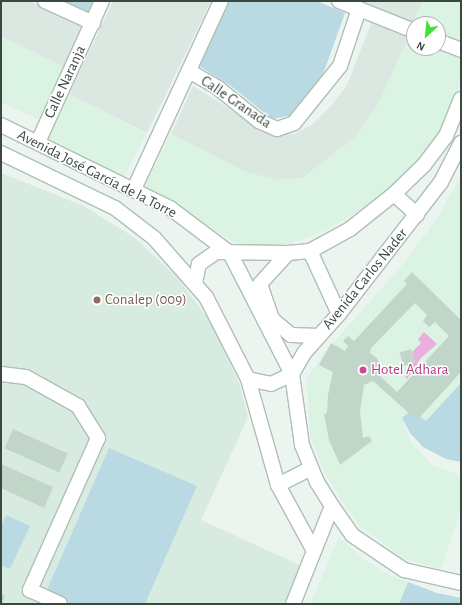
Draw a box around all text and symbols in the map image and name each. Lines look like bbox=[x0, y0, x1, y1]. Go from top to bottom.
north arrow bbox=[406, 16, 446, 56]
text: N bbox=[415, 40, 427, 53]
street label: Calle Naranja bbox=[40, 43, 90, 121]
street label: Calle Granada bbox=[197, 72, 275, 132]
street label: Avenida José García de la Torre bbox=[14, 126, 180, 222]
street label: Avenida Carlos Nader bbox=[319, 225, 411, 333]
place label: Conalep (009) bbox=[105, 291, 187, 309]
marker: Conalep (009) bbox=[92, 295, 102, 305]
place label: Hotel Adhara bbox=[371, 361, 448, 379]
marker: Hotel Adhara bbox=[358, 365, 368, 375]

